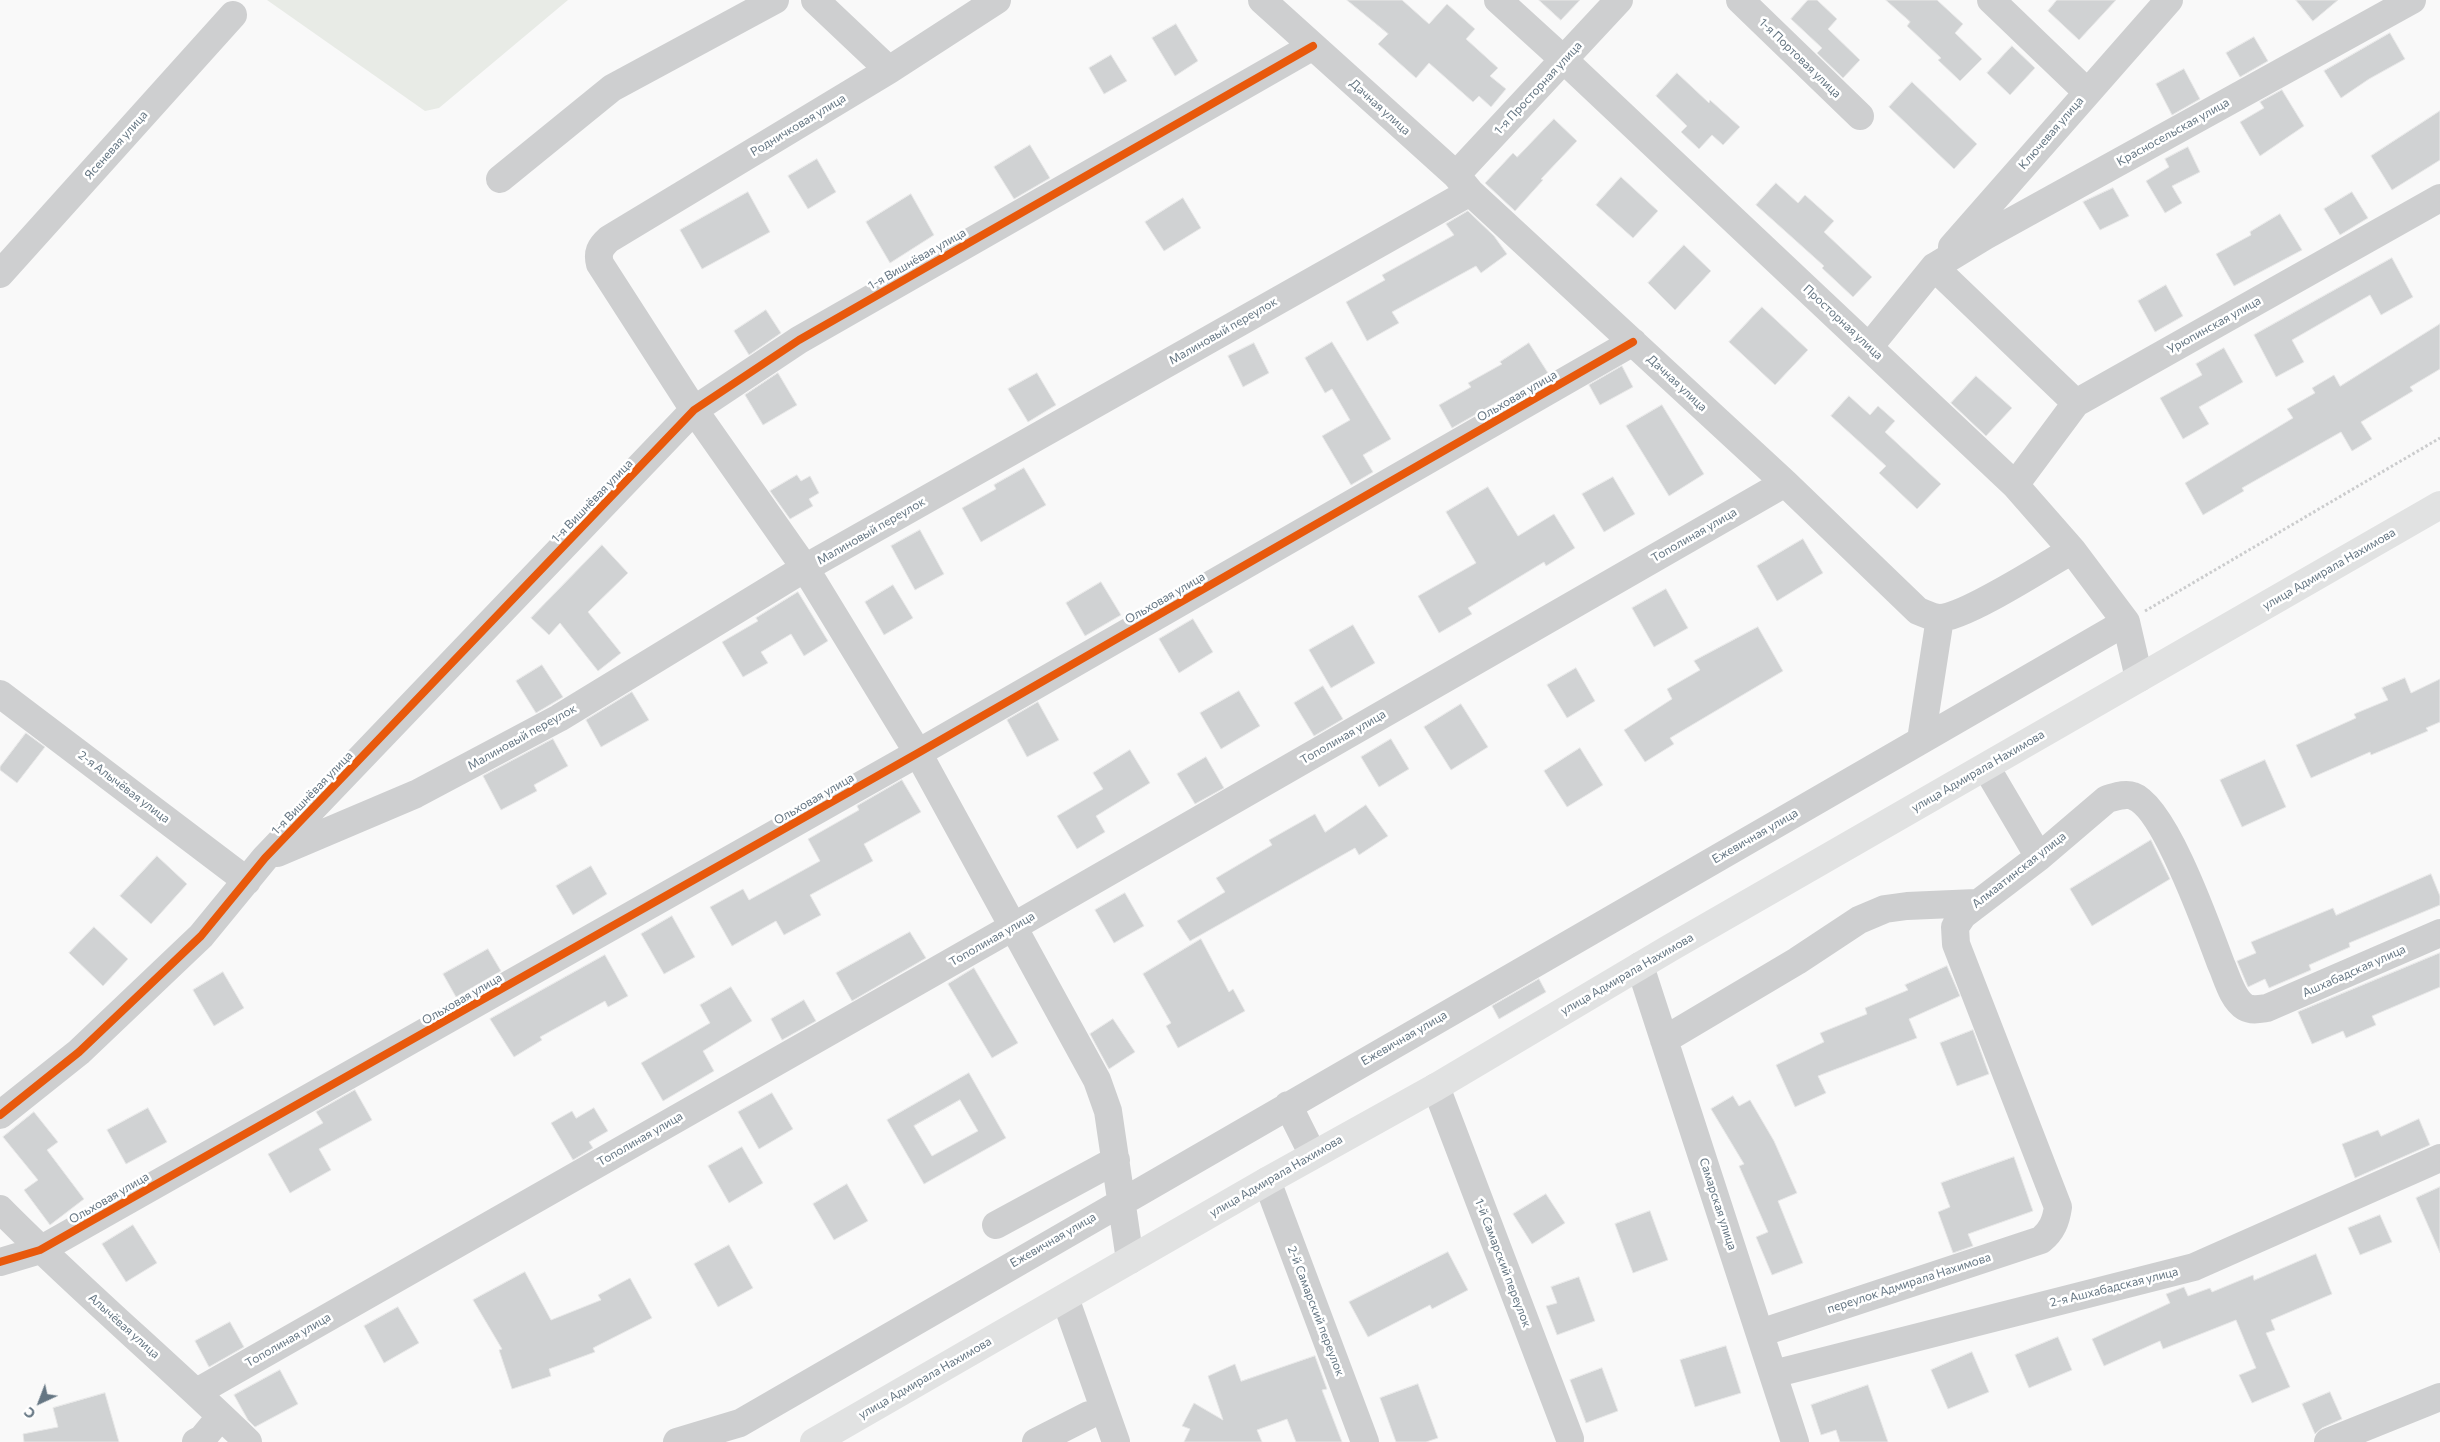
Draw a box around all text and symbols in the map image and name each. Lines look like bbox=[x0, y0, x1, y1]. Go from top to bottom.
street label: 1-я Портовая улица bbox=[1756, 15, 1844, 101]
street label: 1-я Просторная улица bbox=[1491, 38, 1585, 138]
street label: Дачная улица bbox=[1347, 76, 1413, 138]
street label: Родничковая улица bbox=[748, 91, 848, 159]
street label: Ключевая улица bbox=[2016, 94, 2086, 172]
street label: Красносельская улица bbox=[2114, 95, 2232, 169]
street label: Ясеневая улица bbox=[81, 108, 151, 182]
street label: 1-я Вишнёвая улица bbox=[866, 225, 968, 293]
street label: Просторная улица bbox=[1800, 282, 1886, 362]
street label: Урюпинская улица bbox=[2165, 293, 2263, 357]
street label: Малиновый переулок bbox=[1166, 294, 1280, 368]
street label: Дачная улица bbox=[1644, 352, 1710, 414]
street label: Ольховая улица bbox=[1474, 367, 1560, 425]
street label: 1-я Вишнёвая улица bbox=[548, 456, 636, 546]
street label: Малиновый переулок bbox=[814, 494, 928, 568]
street label: Тополиная улица bbox=[1649, 505, 1739, 565]
street label: улица Адмирала Нахимова bbox=[2260, 525, 2398, 613]
street label: Ольховая улица bbox=[1122, 569, 1208, 627]
street label: Малиновый переулок bbox=[465, 701, 579, 773]
street label: Тополиная улица bbox=[1298, 707, 1388, 767]
street label: улица Адмирала Нахимова bbox=[1909, 727, 2047, 815]
street label: 2-я Алычёвая улица bbox=[75, 748, 173, 826]
street label: 1-я Вишнёвая улица bbox=[268, 748, 356, 838]
street label: Ольховая улица bbox=[771, 770, 857, 828]
street label: Ежевичная улица bbox=[1709, 806, 1801, 866]
street label: Алмаатинская улица bbox=[1969, 829, 2069, 911]
street label: Тополиная улица bbox=[947, 909, 1037, 969]
street label: улица Адмирала Нахимова bbox=[1558, 930, 1696, 1018]
street label: Ашхабадская улица bbox=[2300, 942, 2408, 1000]
street label: Ольховая улица bbox=[419, 970, 505, 1028]
street label: Ежевичная улица bbox=[1358, 1008, 1450, 1068]
street label: Тополиная улица bbox=[595, 1109, 685, 1169]
street label: улица Адмирала Нахимова bbox=[1207, 1132, 1345, 1220]
street label: Самарская улица bbox=[1696, 1156, 1740, 1252]
street label: Ольховая улица bbox=[66, 1169, 152, 1227]
street label: 1-й Самарский переулок bbox=[1472, 1197, 1534, 1329]
street label: Ежевичная улица bbox=[1007, 1210, 1099, 1270]
street label: 2-й Самарский переулок bbox=[1285, 1244, 1347, 1378]
street label: переулок Адмирала Нахимова bbox=[1825, 1250, 1993, 1316]
street label: 2-я Ашхабадская улица bbox=[2048, 1264, 2180, 1310]
street label: Алычёвая улица bbox=[86, 1290, 162, 1362]
street label: Тополиная улица bbox=[243, 1310, 333, 1370]
street label: улица Адмирала Нахимова bbox=[856, 1334, 994, 1422]
north arrow bbox=[15, 1377, 65, 1427]
text: С bbox=[20, 1404, 39, 1423]

